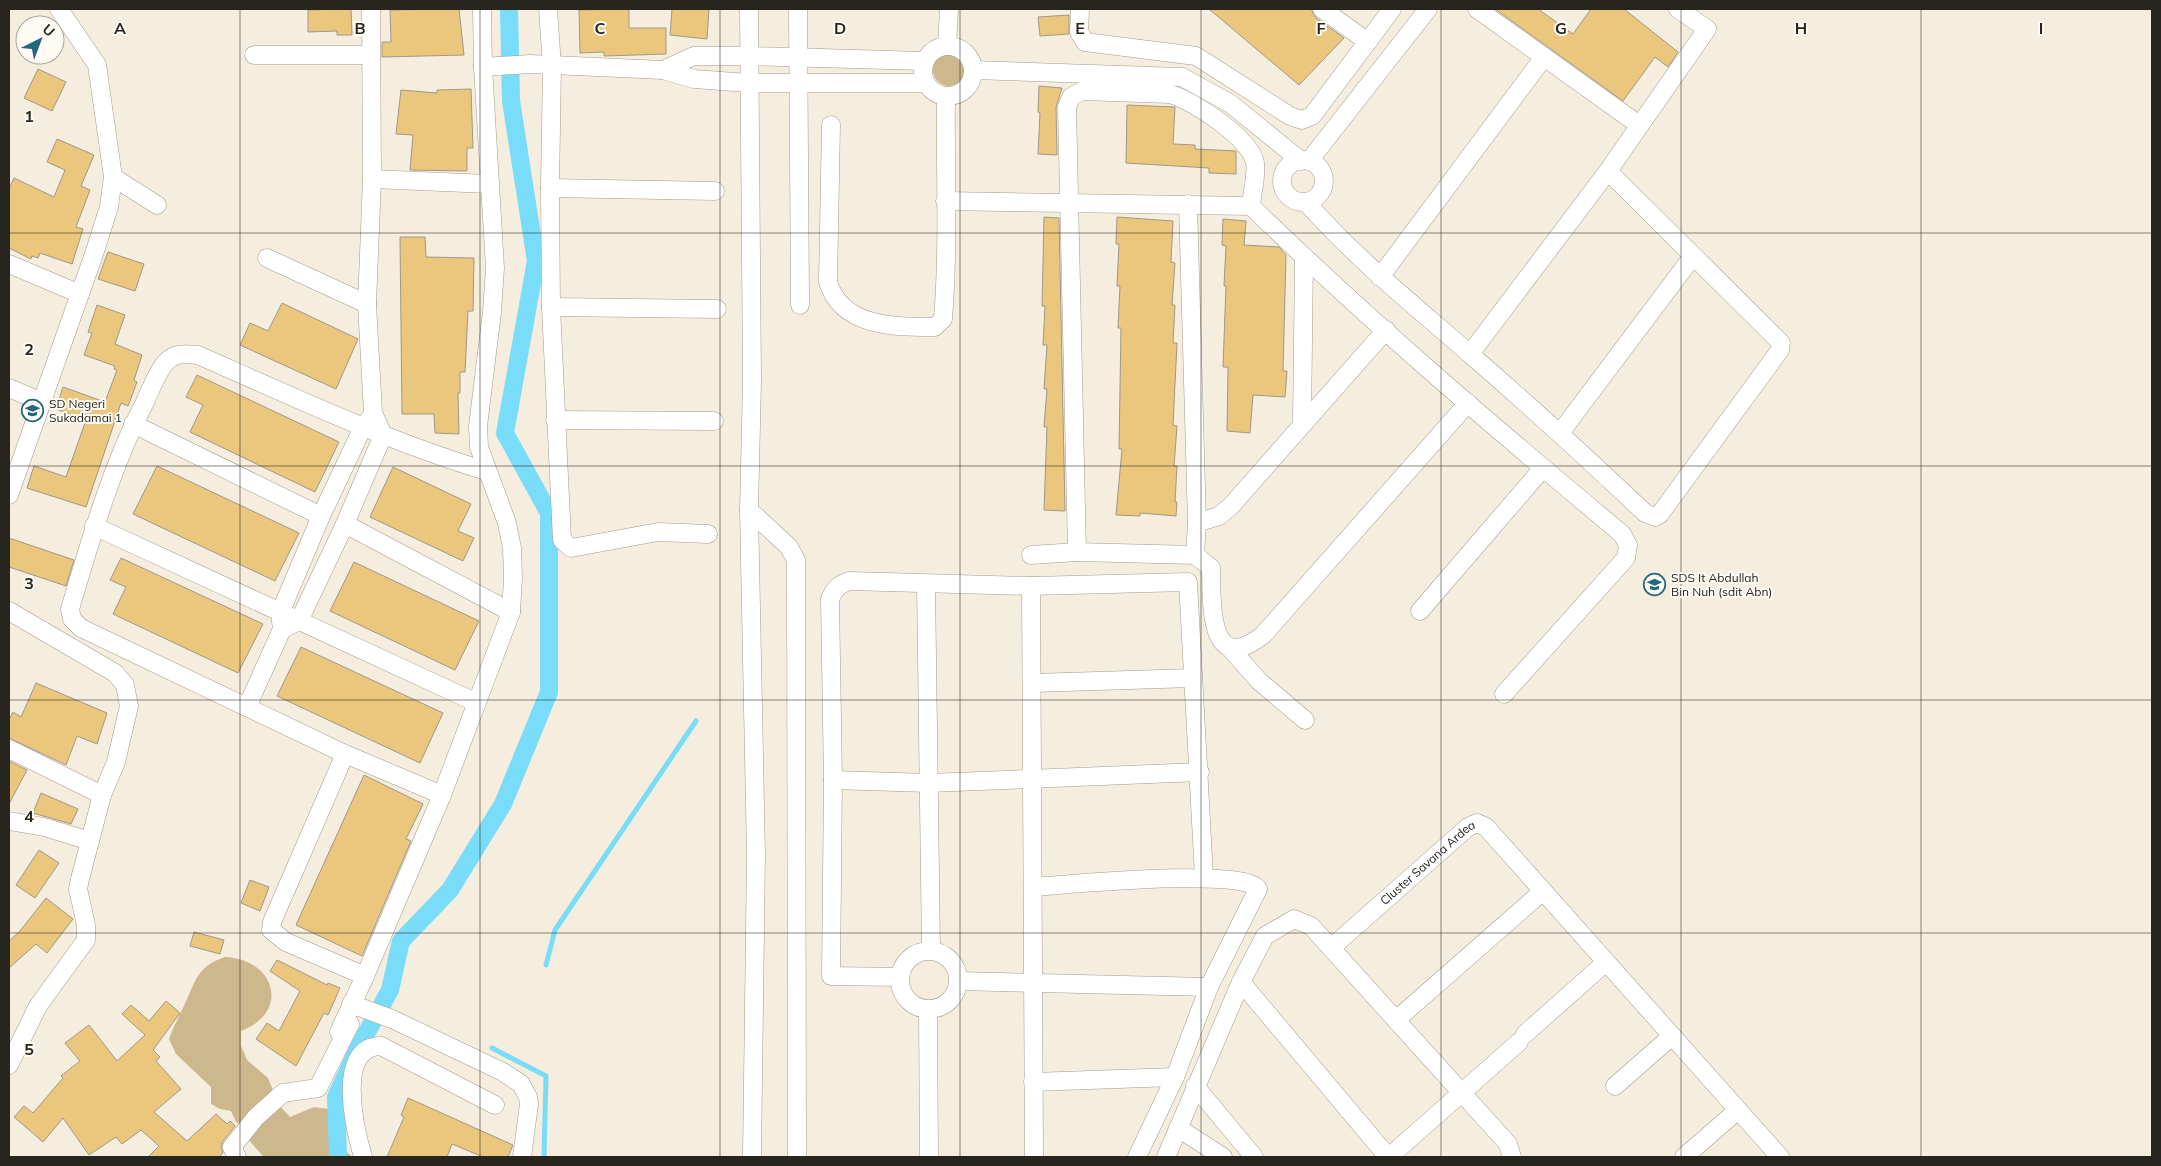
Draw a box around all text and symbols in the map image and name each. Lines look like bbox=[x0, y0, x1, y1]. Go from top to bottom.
north arrow bbox=[15, 15, 65, 65]
text: A bbox=[114, 18, 126, 38]
text: B bbox=[354, 18, 366, 38]
text: C bbox=[595, 18, 606, 38]
text: D bbox=[834, 18, 846, 38]
text: E bbox=[1075, 18, 1085, 38]
text: F bbox=[1316, 18, 1326, 38]
text: G bbox=[1555, 18, 1567, 38]
text: H bbox=[1795, 18, 1807, 38]
text: I bbox=[2039, 18, 2043, 38]
text: U bbox=[39, 20, 59, 40]
text: 1 bbox=[24, 106, 34, 126]
text: 2 bbox=[24, 339, 34, 359]
place label: SD Negeri Sukadamai 1 bbox=[49, 396, 122, 425]
school or university icon: SD Negeri Sukadamai 1 bbox=[21, 399, 45, 423]
place label: SDS It Abdullah Bin Nuh (sdit Abn) bbox=[1671, 570, 1772, 599]
text: 3 bbox=[24, 573, 34, 593]
school or university icon: SDS It Abdullah Bin Nuh (sdit Abn) bbox=[1643, 573, 1667, 597]
text: 4 bbox=[24, 806, 34, 826]
street label: Cluster Savana Ardea bbox=[1377, 817, 1477, 908]
text: 5 bbox=[24, 1039, 34, 1059]

